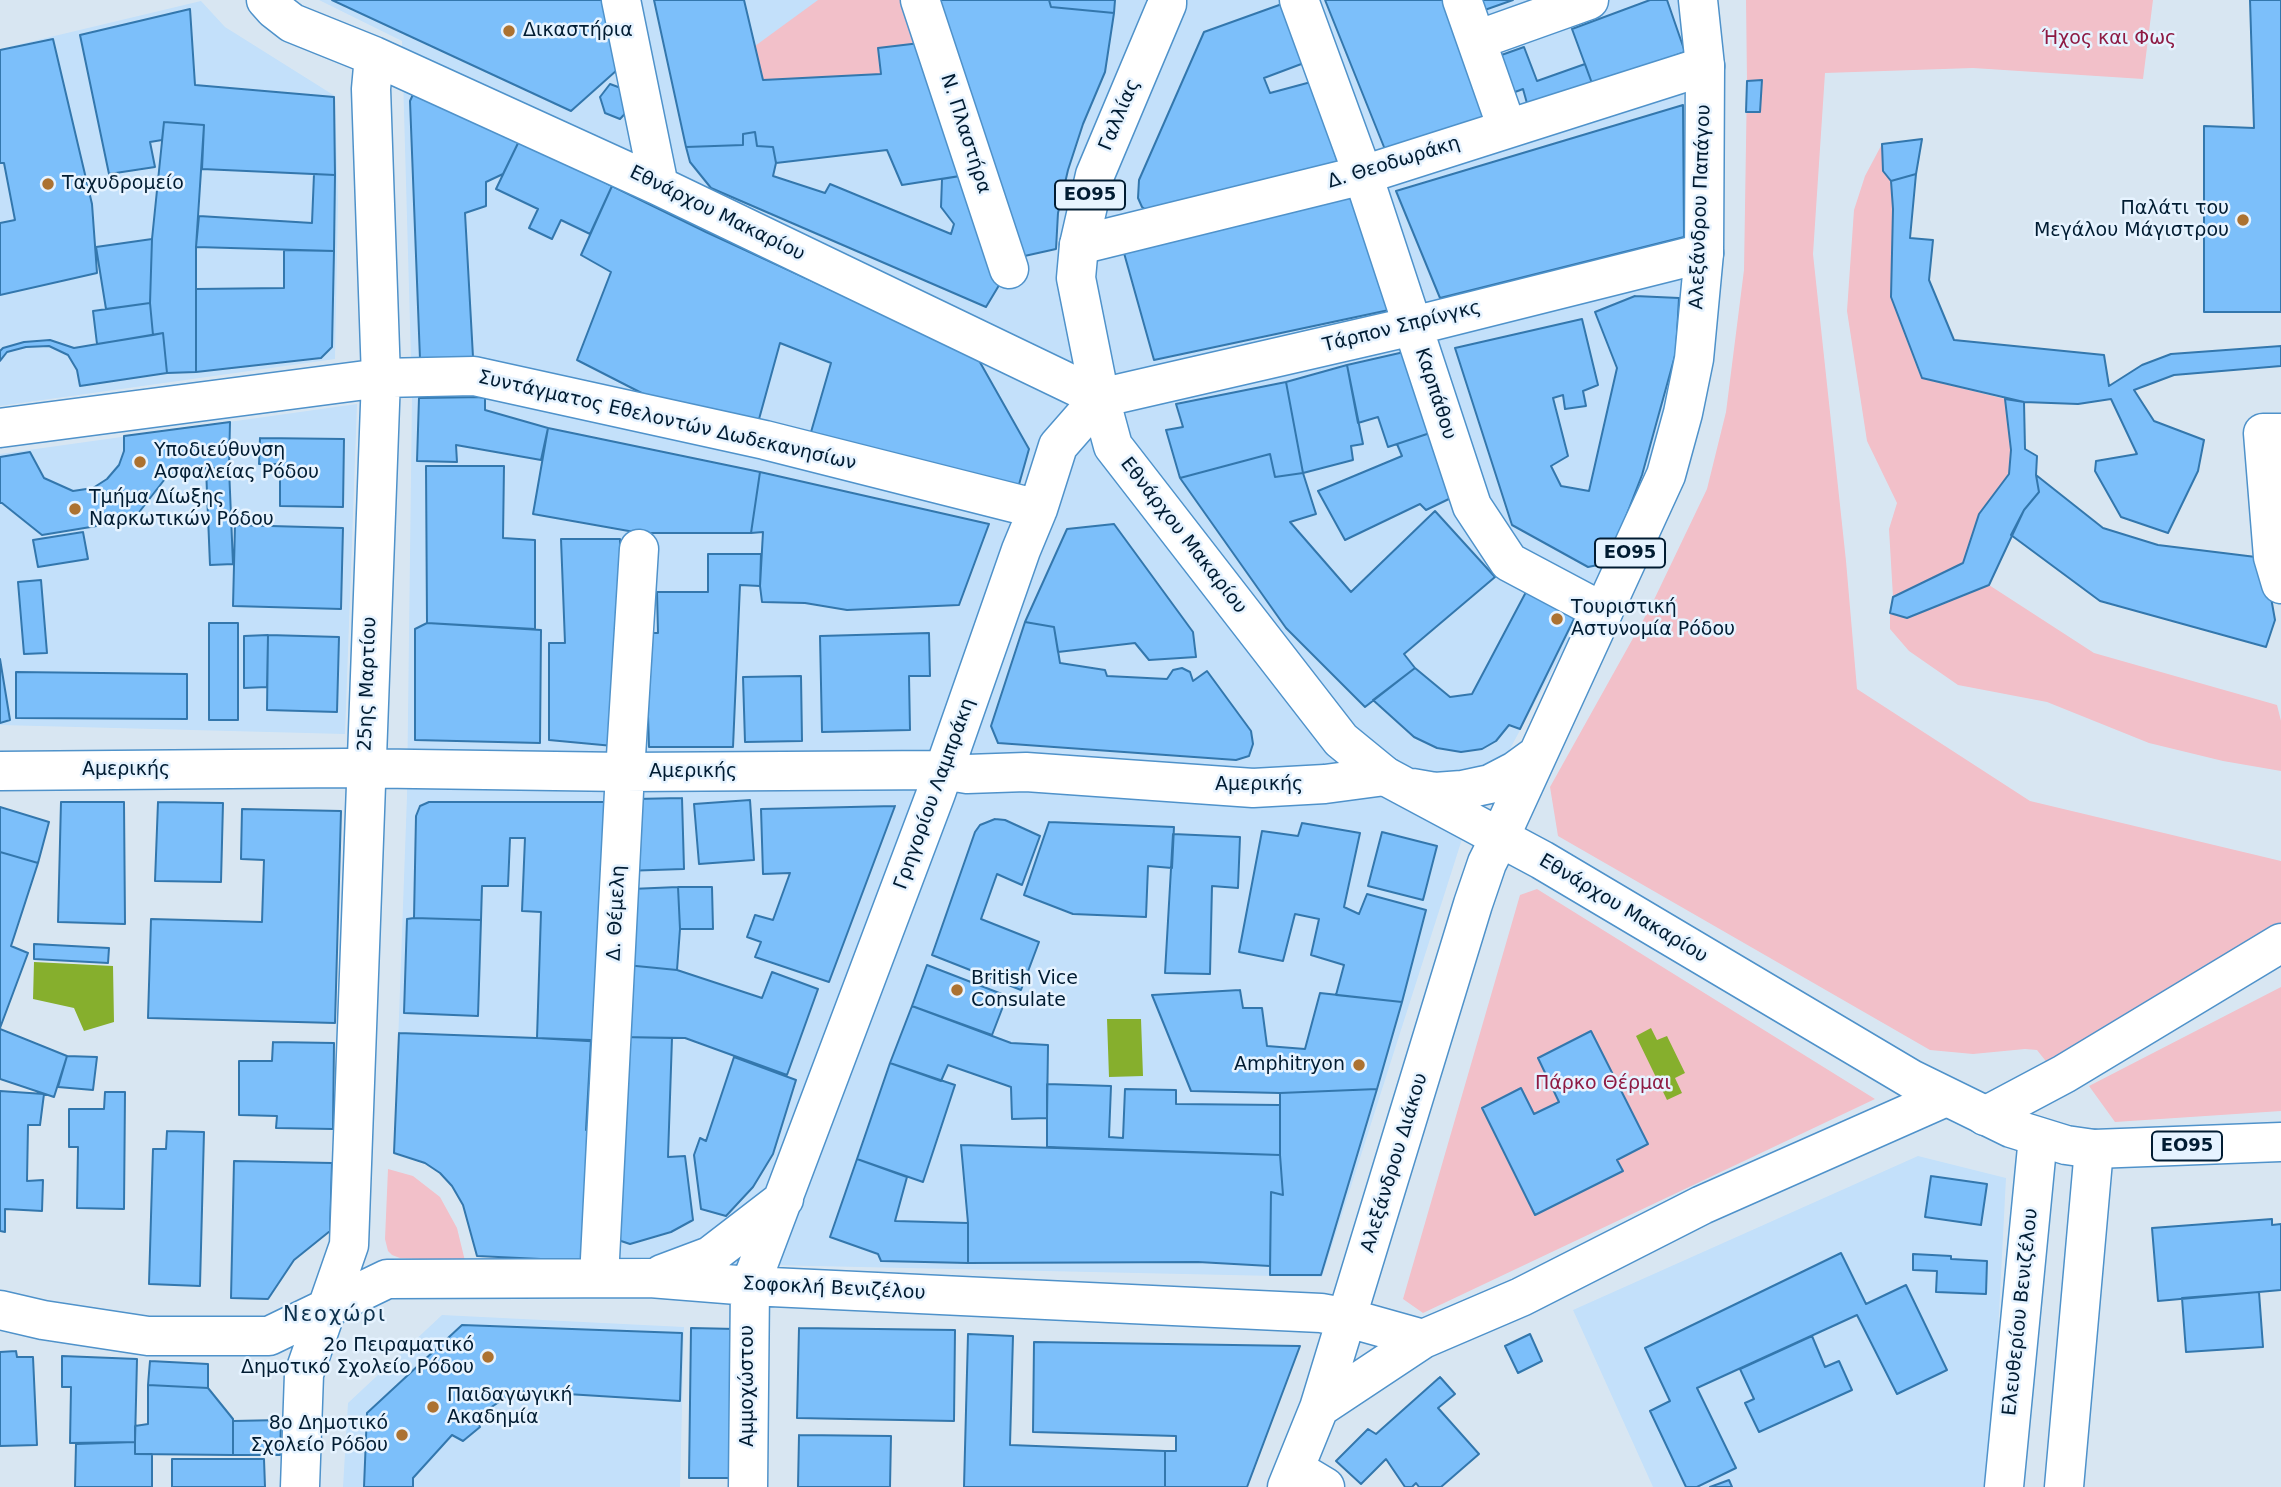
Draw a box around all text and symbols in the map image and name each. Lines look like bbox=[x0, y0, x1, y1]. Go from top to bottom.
place label: Δικαστήρια bbox=[523, 20, 633, 42]
marker: Δικαστήρια bbox=[501, 23, 517, 39]
park label: Ήχος και Φως bbox=[2042, 28, 2176, 50]
street label: Ν. Πλαστήρα bbox=[935, 71, 995, 197]
street label: Γαλλίας bbox=[1095, 76, 1145, 154]
street label: Αλεξάνδρου Παπάγου bbox=[1686, 104, 1716, 310]
street label: Δ. Θεοδωράκη bbox=[1325, 132, 1463, 194]
street label: Εθνάρχου Μακαρίου bbox=[626, 162, 808, 266]
place label: Ταχυδρομείο bbox=[62, 173, 184, 195]
marker: Ταχυδρομείο bbox=[40, 176, 56, 192]
road number: ΕΟ95 bbox=[1055, 180, 1125, 210]
place label: Παλάτι του Μεγάλου Μάγιστρου bbox=[2034, 198, 2229, 242]
marker: Παλάτι του Μεγάλου Μάγιστρου bbox=[2235, 212, 2251, 228]
street label: Τάρπον Σπρίνγκς bbox=[1321, 296, 1483, 358]
street label: Καρπάθου bbox=[1409, 345, 1461, 443]
street label: Συντάγματος Εθελοντών Δωδεκανησίων bbox=[476, 366, 858, 476]
place label: Υποδιεύθυνση Ασφαλείας Ρόδου bbox=[154, 440, 319, 484]
street label: Εθνάρχου Μακαρίου bbox=[1115, 453, 1251, 619]
marker: Υποδιεύθυνση Ασφαλείας Ρόδου bbox=[132, 454, 148, 470]
place label: Τμήμα Δίωξης Ναρκωτικών Ρόδου bbox=[89, 487, 274, 531]
marker: Τμήμα Δίωξης Ναρκωτικών Ρόδου bbox=[67, 501, 83, 517]
road number: ΕΟ95 bbox=[1595, 538, 1665, 568]
place label: Τουριστική Αστυνομία Ρόδου bbox=[1571, 597, 1735, 641]
marker: Τουριστική Αστυνομία Ρόδου bbox=[1549, 611, 1565, 627]
street label: 25ης Μαρτίου bbox=[354, 616, 382, 752]
street label: Γρηγορίου Λαμπράκη bbox=[890, 695, 980, 893]
street label: Αμερικής bbox=[82, 759, 170, 781]
street label: Αμερικής bbox=[649, 761, 737, 783]
street label: Αμερικής bbox=[1215, 774, 1303, 796]
street label: Εθνάρχου Μακαρίου bbox=[1535, 850, 1711, 968]
street label: Δ. Θέμελη bbox=[603, 864, 631, 962]
place label: British Vice Consulate bbox=[971, 968, 1078, 1012]
marker: British Vice Consulate bbox=[949, 982, 965, 998]
place label: Amphitryon bbox=[1234, 1054, 1345, 1076]
marker: Amphitryon bbox=[1351, 1057, 1367, 1073]
street label: Αλεξάνδρου Διάκου bbox=[1357, 1071, 1433, 1255]
park label: Πάρκο Θέρμαι bbox=[1535, 1073, 1671, 1095]
road number: ΕΟ95 bbox=[2152, 1132, 2222, 1161]
street label: Ελευθερίου Βενιζέλου bbox=[1999, 1207, 2043, 1417]
street label: Σοφοκλή Βενιζέλου bbox=[742, 1273, 926, 1305]
district label: Νεοχώρι bbox=[284, 1303, 386, 1329]
street label: Αμμοχώστου bbox=[737, 1325, 759, 1447]
place label: 2ο Πειραματικό Δημοτικό Σχολείο Ρόδου bbox=[241, 1335, 474, 1379]
marker: 2ο Πειραματικό Δημοτικό Σχολείο Ρόδου bbox=[480, 1349, 496, 1365]
place label: Παιδαγωγική Ακαδημία bbox=[447, 1385, 572, 1429]
marker: Παιδαγωγική Ακαδημία bbox=[425, 1399, 441, 1415]
place label: 8ο Δημοτικό Σχολείο Ρόδου bbox=[250, 1413, 388, 1457]
marker: 8ο Δημοτικό Σχολείο Ρόδου bbox=[394, 1427, 410, 1443]

